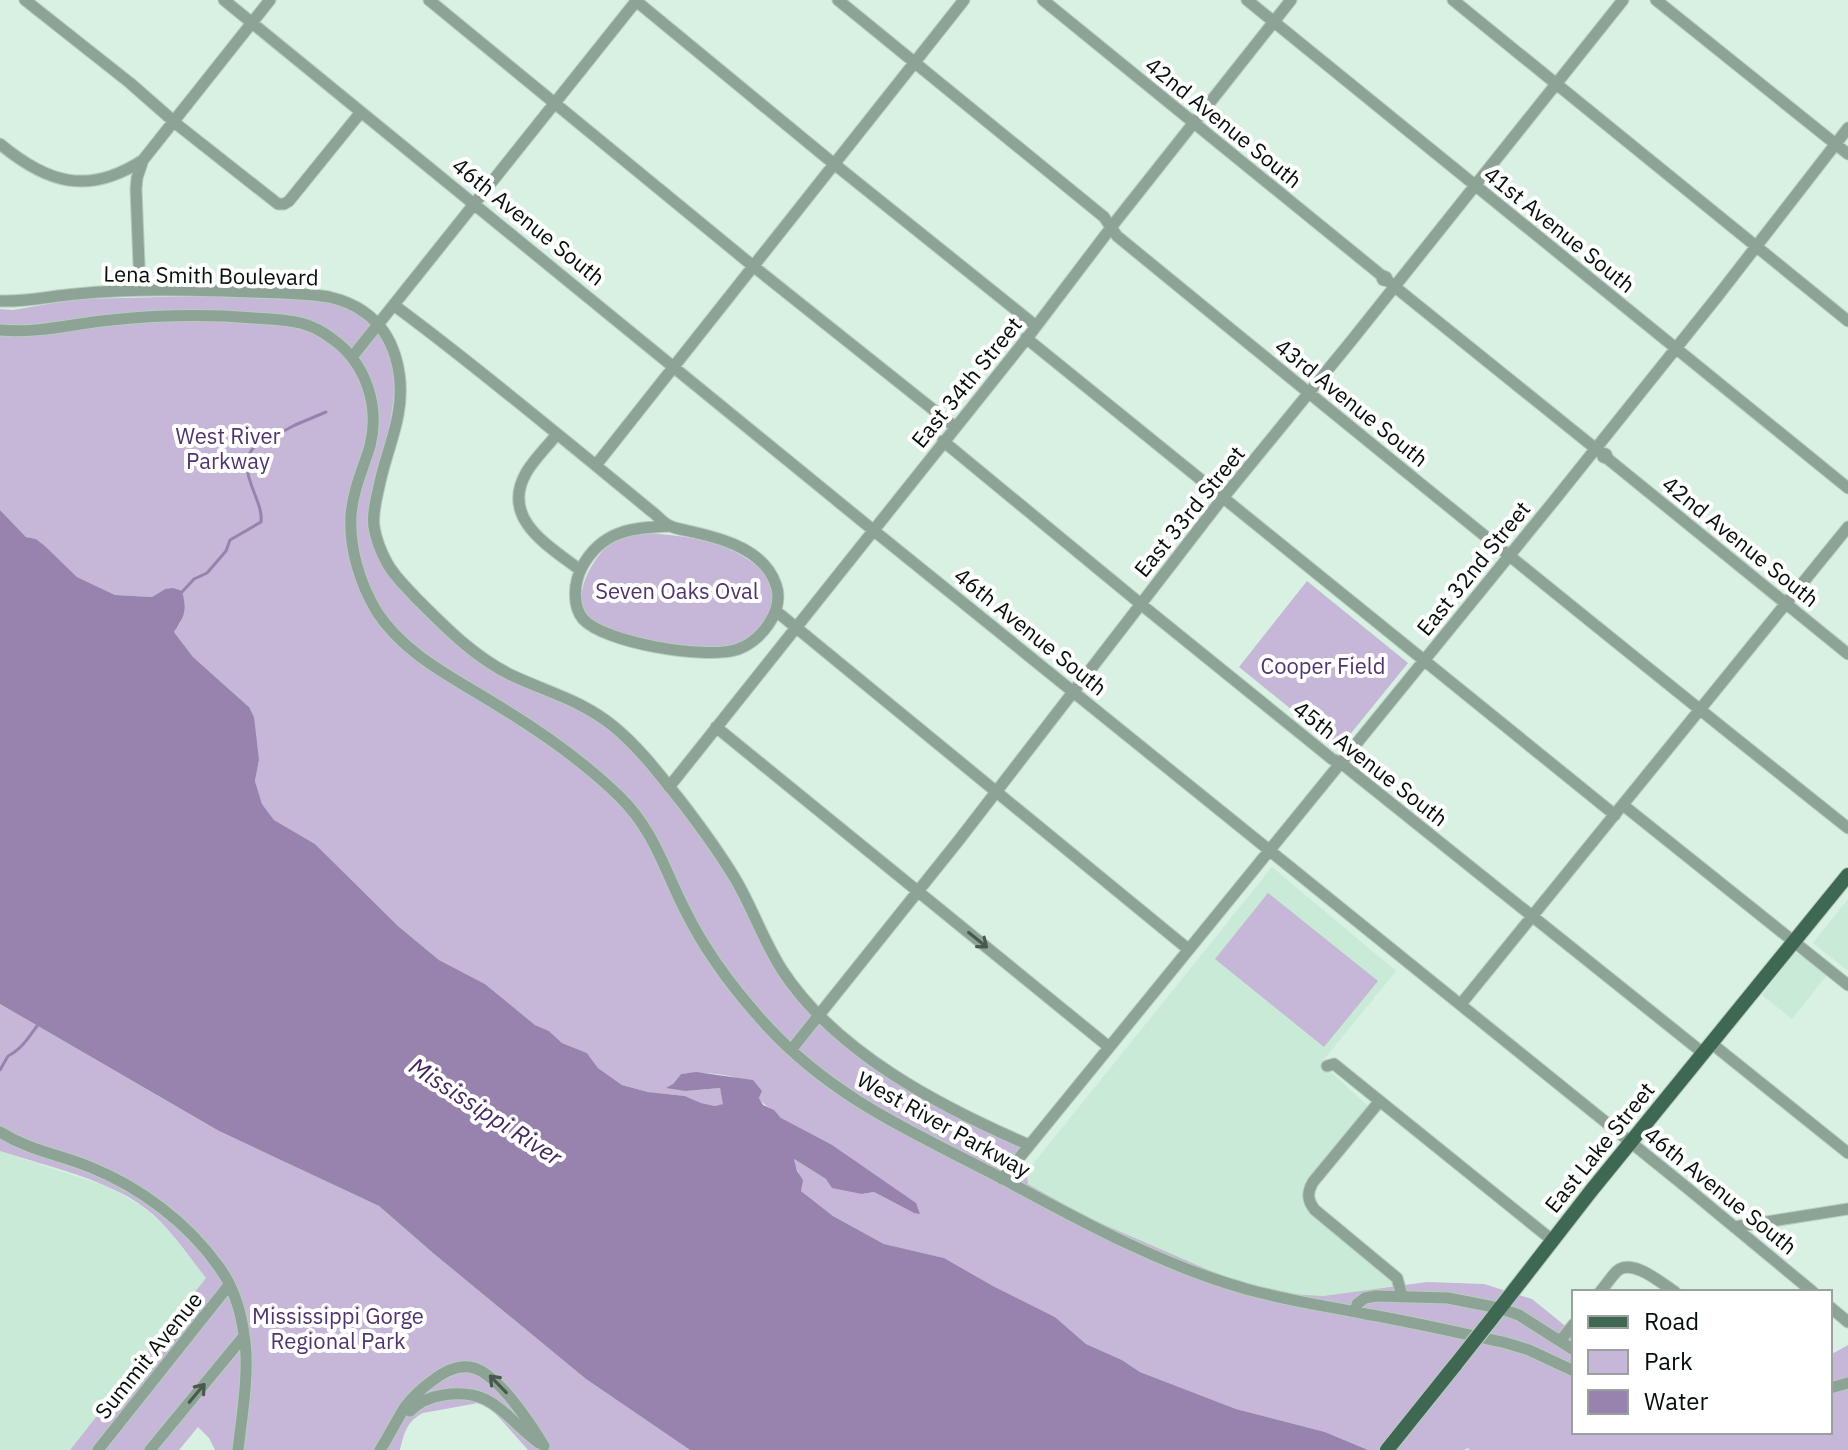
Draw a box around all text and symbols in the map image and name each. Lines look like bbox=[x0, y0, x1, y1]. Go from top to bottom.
street label: 42nd Avenue South bbox=[1140, 50, 1308, 194]
street label: 46th Avenue South bbox=[447, 150, 611, 292]
street label: 41st Avenue South bbox=[1478, 159, 1642, 299]
street label: Lena Smith Boulevard bbox=[103, 259, 319, 291]
street label: East 34th Street bbox=[904, 311, 1028, 453]
street label: 43rd Avenue South bbox=[1270, 331, 1434, 473]
park label: West River Parkway bbox=[175, 421, 281, 475]
street label: East 33rd Street bbox=[1127, 439, 1251, 583]
street label: 42nd Avenue South bbox=[1657, 469, 1825, 613]
street label: East 32nd Street bbox=[1410, 495, 1536, 641]
street label: 46th Avenue South bbox=[949, 560, 1113, 702]
park label: Seven Oaks Oval bbox=[595, 576, 759, 605]
park label: Cooper Field bbox=[1260, 651, 1386, 680]
street label: 45th Avenue South bbox=[1288, 694, 1454, 832]
one-way arrow bbox=[968, 931, 989, 949]
water label: Mississippi River bbox=[403, 1050, 570, 1173]
street label: West River Parkway bbox=[852, 1064, 1036, 1184]
street label: East Lake Street bbox=[1537, 1076, 1661, 1218]
street label: 46th Avenue South bbox=[1639, 1119, 1803, 1261]
street label: Summit Avenue bbox=[88, 1285, 208, 1425]
legend bbox=[1572, 1290, 1832, 1434]
park label: Mississippi Gorge Regional Park bbox=[252, 1301, 424, 1355]
text: Road bbox=[1644, 1305, 1699, 1337]
text: Park bbox=[1644, 1345, 1693, 1377]
one-way arrow bbox=[488, 1374, 507, 1394]
one-way arrow bbox=[188, 1383, 206, 1404]
text: Water bbox=[1644, 1385, 1708, 1417]

